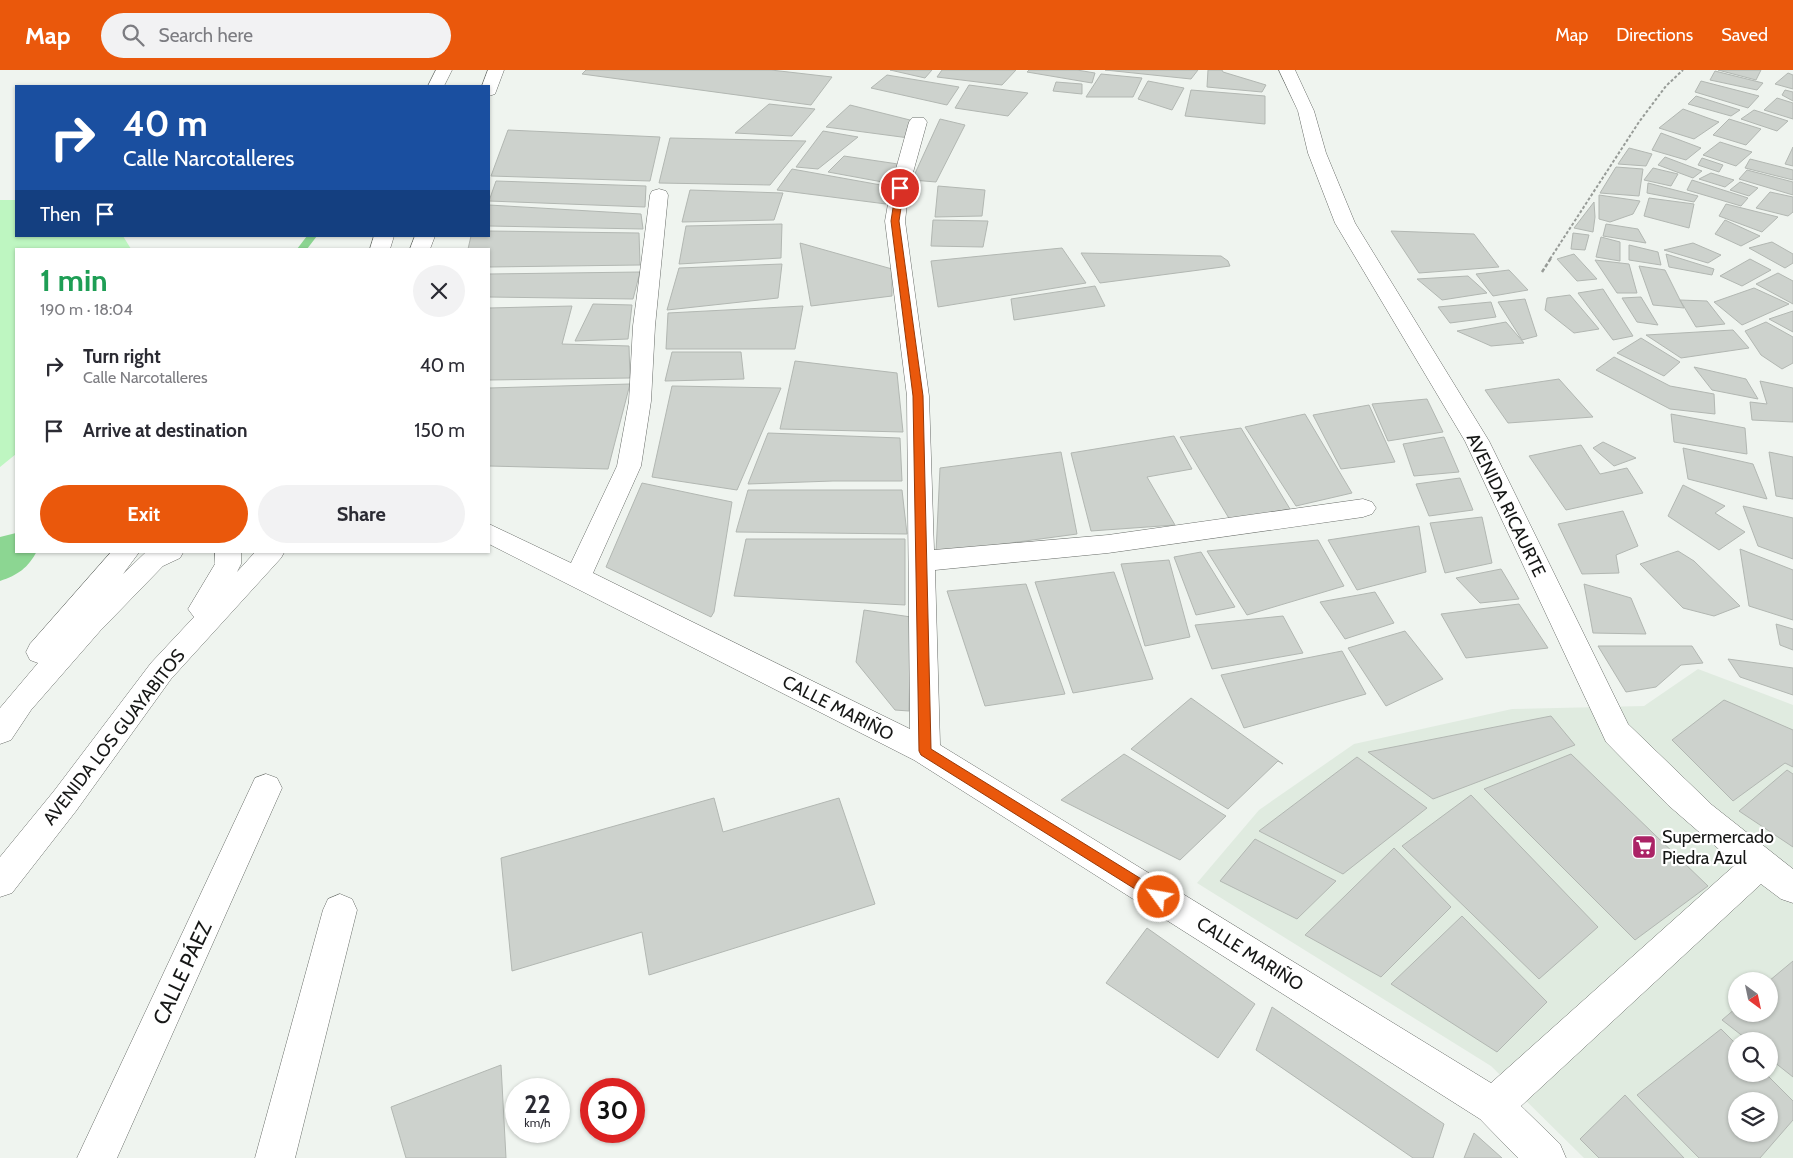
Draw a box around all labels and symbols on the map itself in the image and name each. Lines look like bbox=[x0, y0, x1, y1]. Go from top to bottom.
pin bbox=[879, 167, 921, 209]
street label: AVENIDA RICAURTE bbox=[1462, 430, 1550, 580]
street label: AVENIDA LOS GUAYABITOS bbox=[38, 645, 190, 829]
street label: CALLE MARIÑO bbox=[779, 671, 897, 746]
place label: Supermercado Piedra Azul bbox=[1662, 826, 1774, 869]
supermarket icon: Supermercado Piedra Azul bbox=[1631, 834, 1657, 860]
position arrow bbox=[1132, 870, 1184, 922]
street label: CALLE MARIÑO bbox=[1192, 912, 1308, 996]
street label: CALLE PÁEZ bbox=[147, 917, 217, 1028]
north arrow bbox=[1728, 972, 1778, 1022]
speed limit sign: 30 bbox=[580, 1078, 645, 1143]

